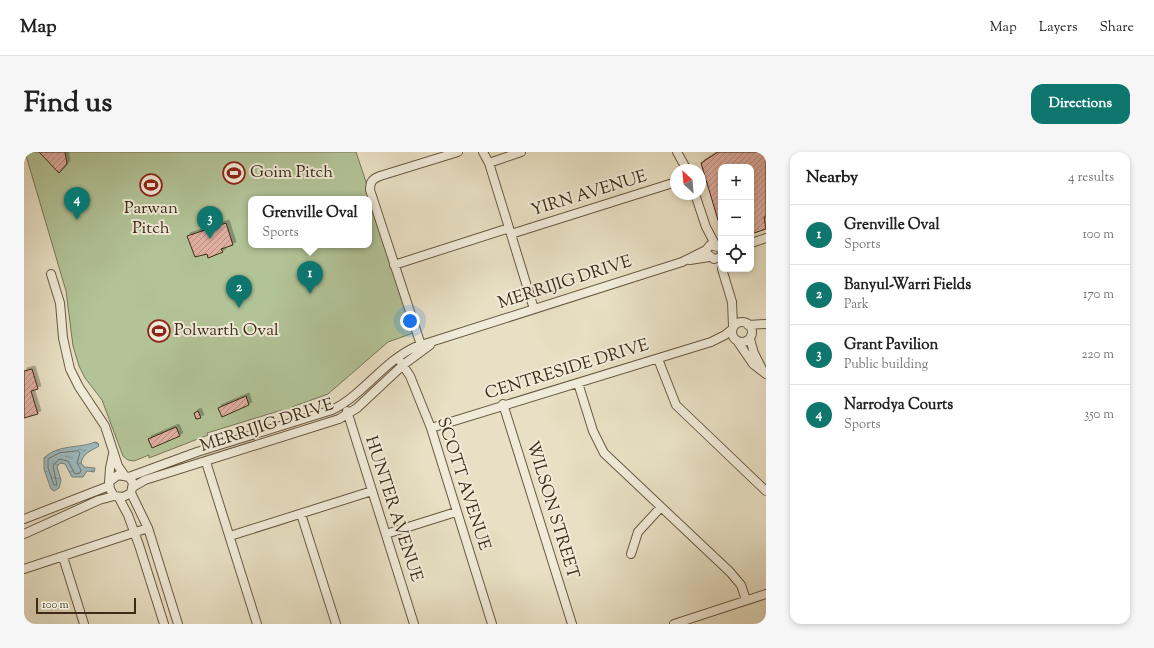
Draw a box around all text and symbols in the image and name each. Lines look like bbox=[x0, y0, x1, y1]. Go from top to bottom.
text: Map bbox=[20, 14, 57, 41]
text: Map bbox=[990, 18, 1017, 38]
text: Layers bbox=[1039, 18, 1077, 38]
text: Share bbox=[1099, 18, 1134, 38]
text: Find us bbox=[24, 84, 112, 124]
button: Directions bbox=[1031, 84, 1130, 124]
sports icon: Goim Pitch bbox=[221, 160, 247, 186]
place label: Goim Pitch bbox=[250, 161, 333, 185]
north arrow bbox=[670, 164, 706, 200]
map controls bbox=[718, 164, 754, 272]
button: + bbox=[718, 164, 754, 200]
street label: YIRN AVENUE bbox=[528, 165, 650, 223]
text: Nearby bbox=[806, 166, 858, 190]
text: 4 results bbox=[1068, 169, 1114, 187]
sports icon: Parwan Pitch bbox=[138, 172, 164, 198]
pin: 4 bbox=[64, 187, 90, 220]
popup bbox=[248, 196, 372, 248]
place label: Parwan Pitch bbox=[124, 197, 178, 241]
button: − bbox=[718, 200, 754, 236]
text: Grenville Oval bbox=[262, 203, 358, 224]
pin: 3 bbox=[197, 206, 223, 239]
text: Grenville Oval bbox=[844, 215, 940, 236]
text: Sports bbox=[262, 224, 299, 242]
text: 1 bbox=[817, 226, 821, 244]
text: 100 m bbox=[1082, 226, 1114, 244]
button: locate bbox=[718, 236, 754, 272]
text: Sports bbox=[844, 236, 881, 254]
street label: MERRIJIG DRIVE bbox=[495, 250, 635, 316]
pin: 1 bbox=[297, 261, 323, 294]
pin: 2 bbox=[226, 275, 252, 308]
text: Banyul-Warri Fields bbox=[844, 275, 971, 296]
text: 2 bbox=[816, 286, 822, 304]
text: 170 m bbox=[1083, 286, 1114, 304]
text: Park bbox=[844, 296, 869, 314]
your location bbox=[400, 311, 420, 331]
sports icon: Polwarth Oval bbox=[146, 318, 172, 344]
place label: Polwarth Oval bbox=[174, 319, 279, 343]
street label: CENTRESIDE DRIVE bbox=[482, 334, 652, 406]
text: Grant Pavilion bbox=[844, 335, 938, 356]
text: 3 bbox=[816, 346, 822, 364]
text: 220 m bbox=[1081, 346, 1114, 364]
text: Public building bbox=[844, 356, 928, 374]
street label: MERRIJIG DRIVE bbox=[197, 393, 337, 459]
text: Narrodya Courts bbox=[844, 395, 953, 416]
text: 4 bbox=[816, 406, 822, 424]
text: 350 m bbox=[1084, 406, 1114, 424]
street label: SCOTT AVENUE bbox=[430, 414, 496, 554]
text: Sports bbox=[844, 416, 881, 434]
street label: HUNTER AVENUE bbox=[358, 433, 428, 585]
street label: WILSON STREET bbox=[520, 438, 584, 582]
scale bar bbox=[36, 596, 136, 615]
text: 100 m bbox=[42, 597, 69, 613]

